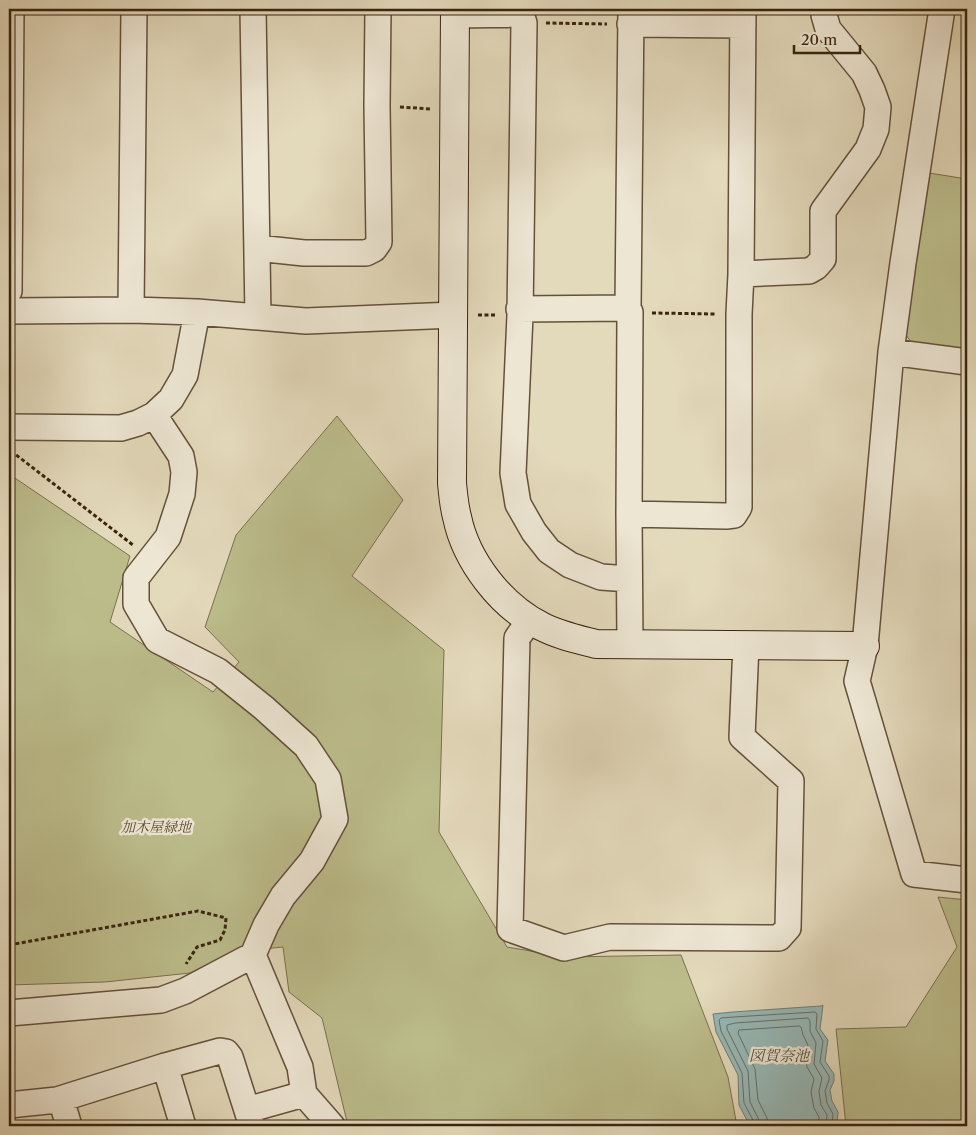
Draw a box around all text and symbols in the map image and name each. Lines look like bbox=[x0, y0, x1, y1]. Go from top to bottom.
scale bar bbox=[794, 22, 860, 54]
text: 20 m bbox=[801, 30, 837, 49]
park label: 加木屋緑地 bbox=[121, 818, 193, 836]
water label: 図賀奈池 bbox=[749, 1046, 811, 1065]

